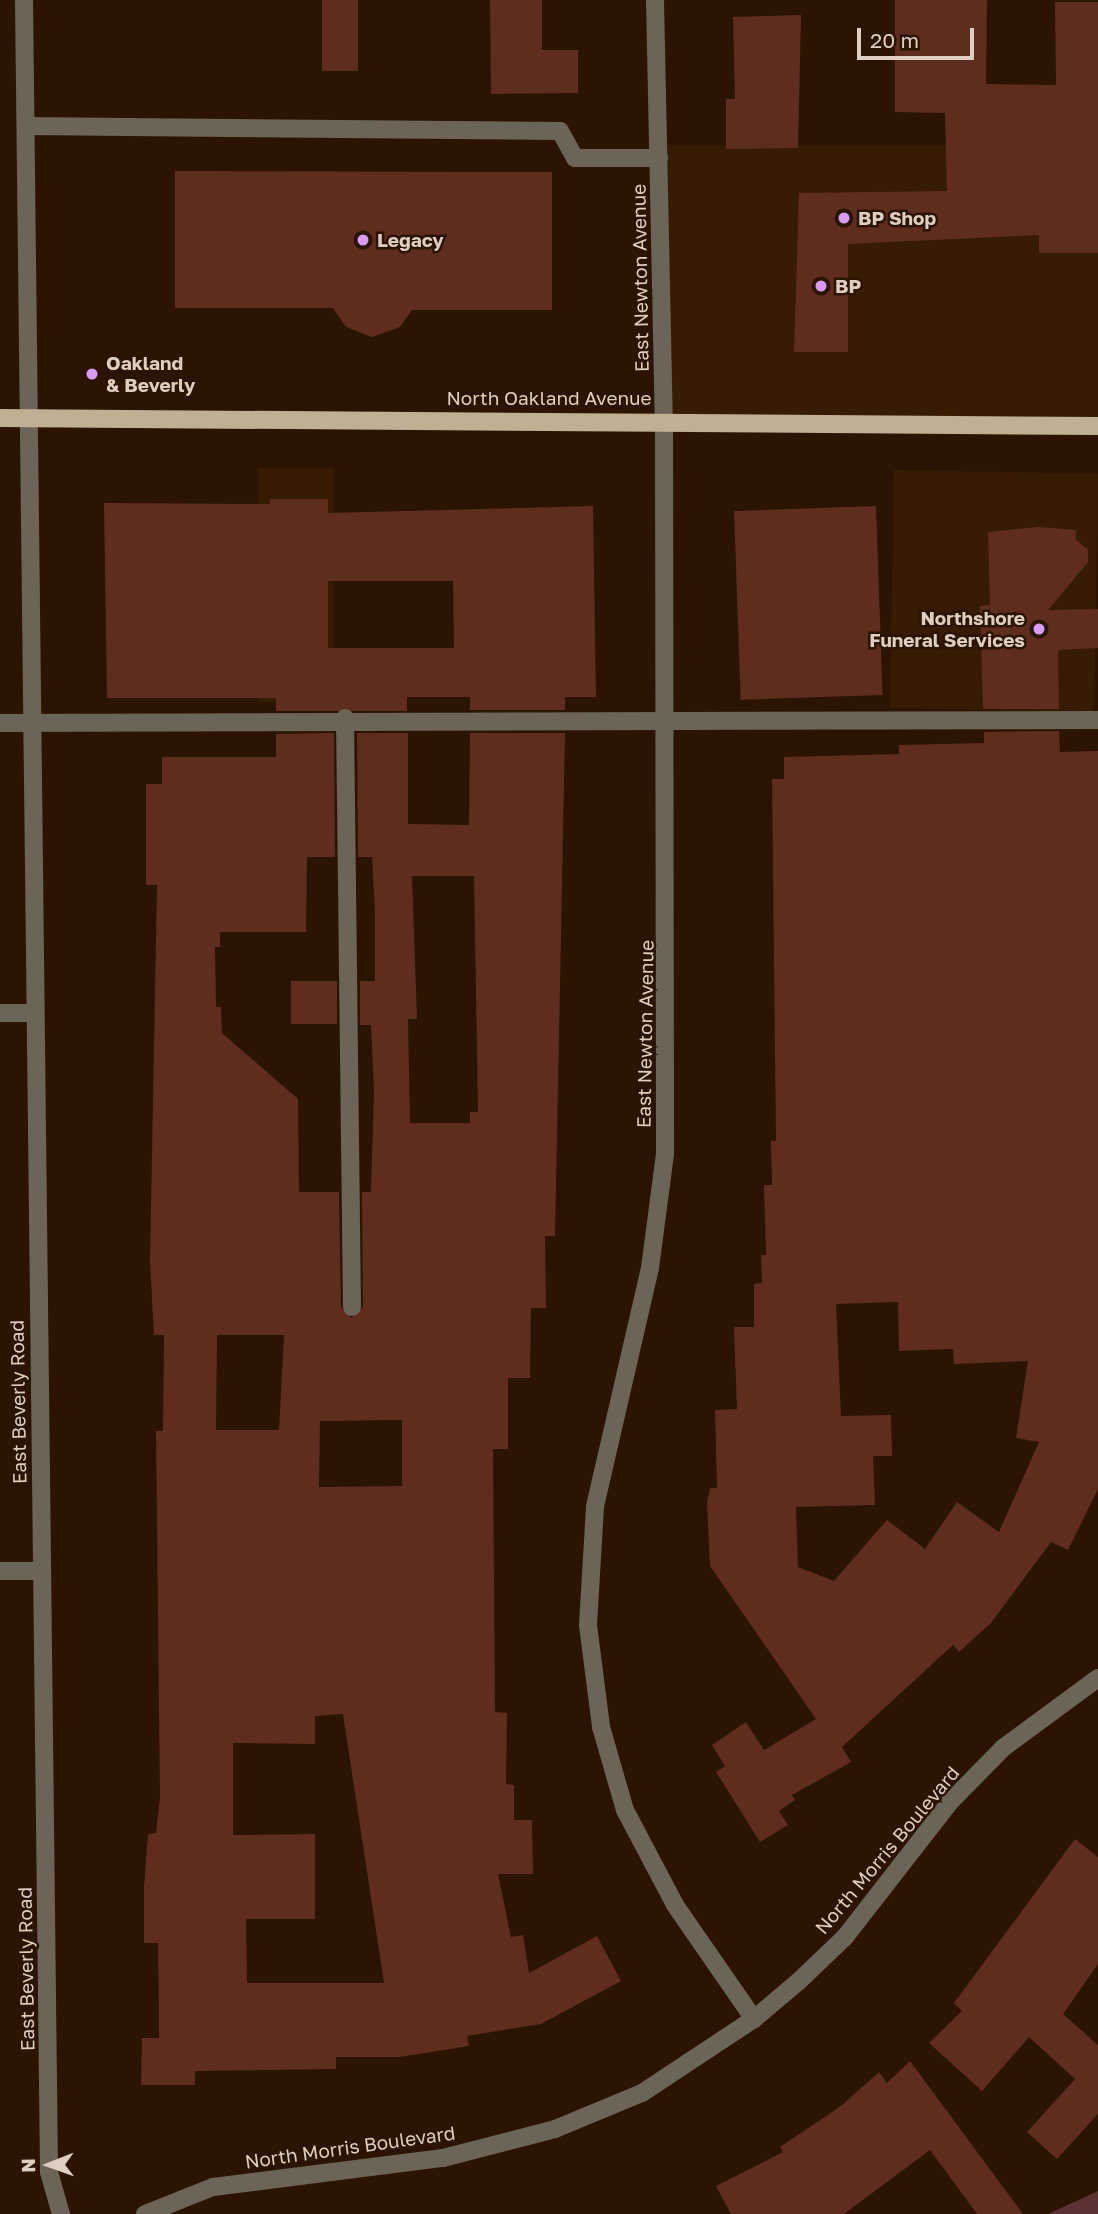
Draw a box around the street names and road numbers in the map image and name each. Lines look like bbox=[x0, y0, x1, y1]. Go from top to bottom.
street label: East Newton Avenue bbox=[627, 184, 653, 372]
street label: North Oakland Avenue bbox=[446, 387, 652, 409]
street label: East Newton Avenue bbox=[632, 940, 658, 1128]
street label: East Beverly Road bbox=[5, 1320, 31, 1484]
street label: North Morris Boulevard bbox=[810, 1761, 964, 1939]
street label: East Beverly Road bbox=[13, 1887, 39, 2051]
street label: North Morris Boulevard bbox=[243, 2121, 457, 2173]

